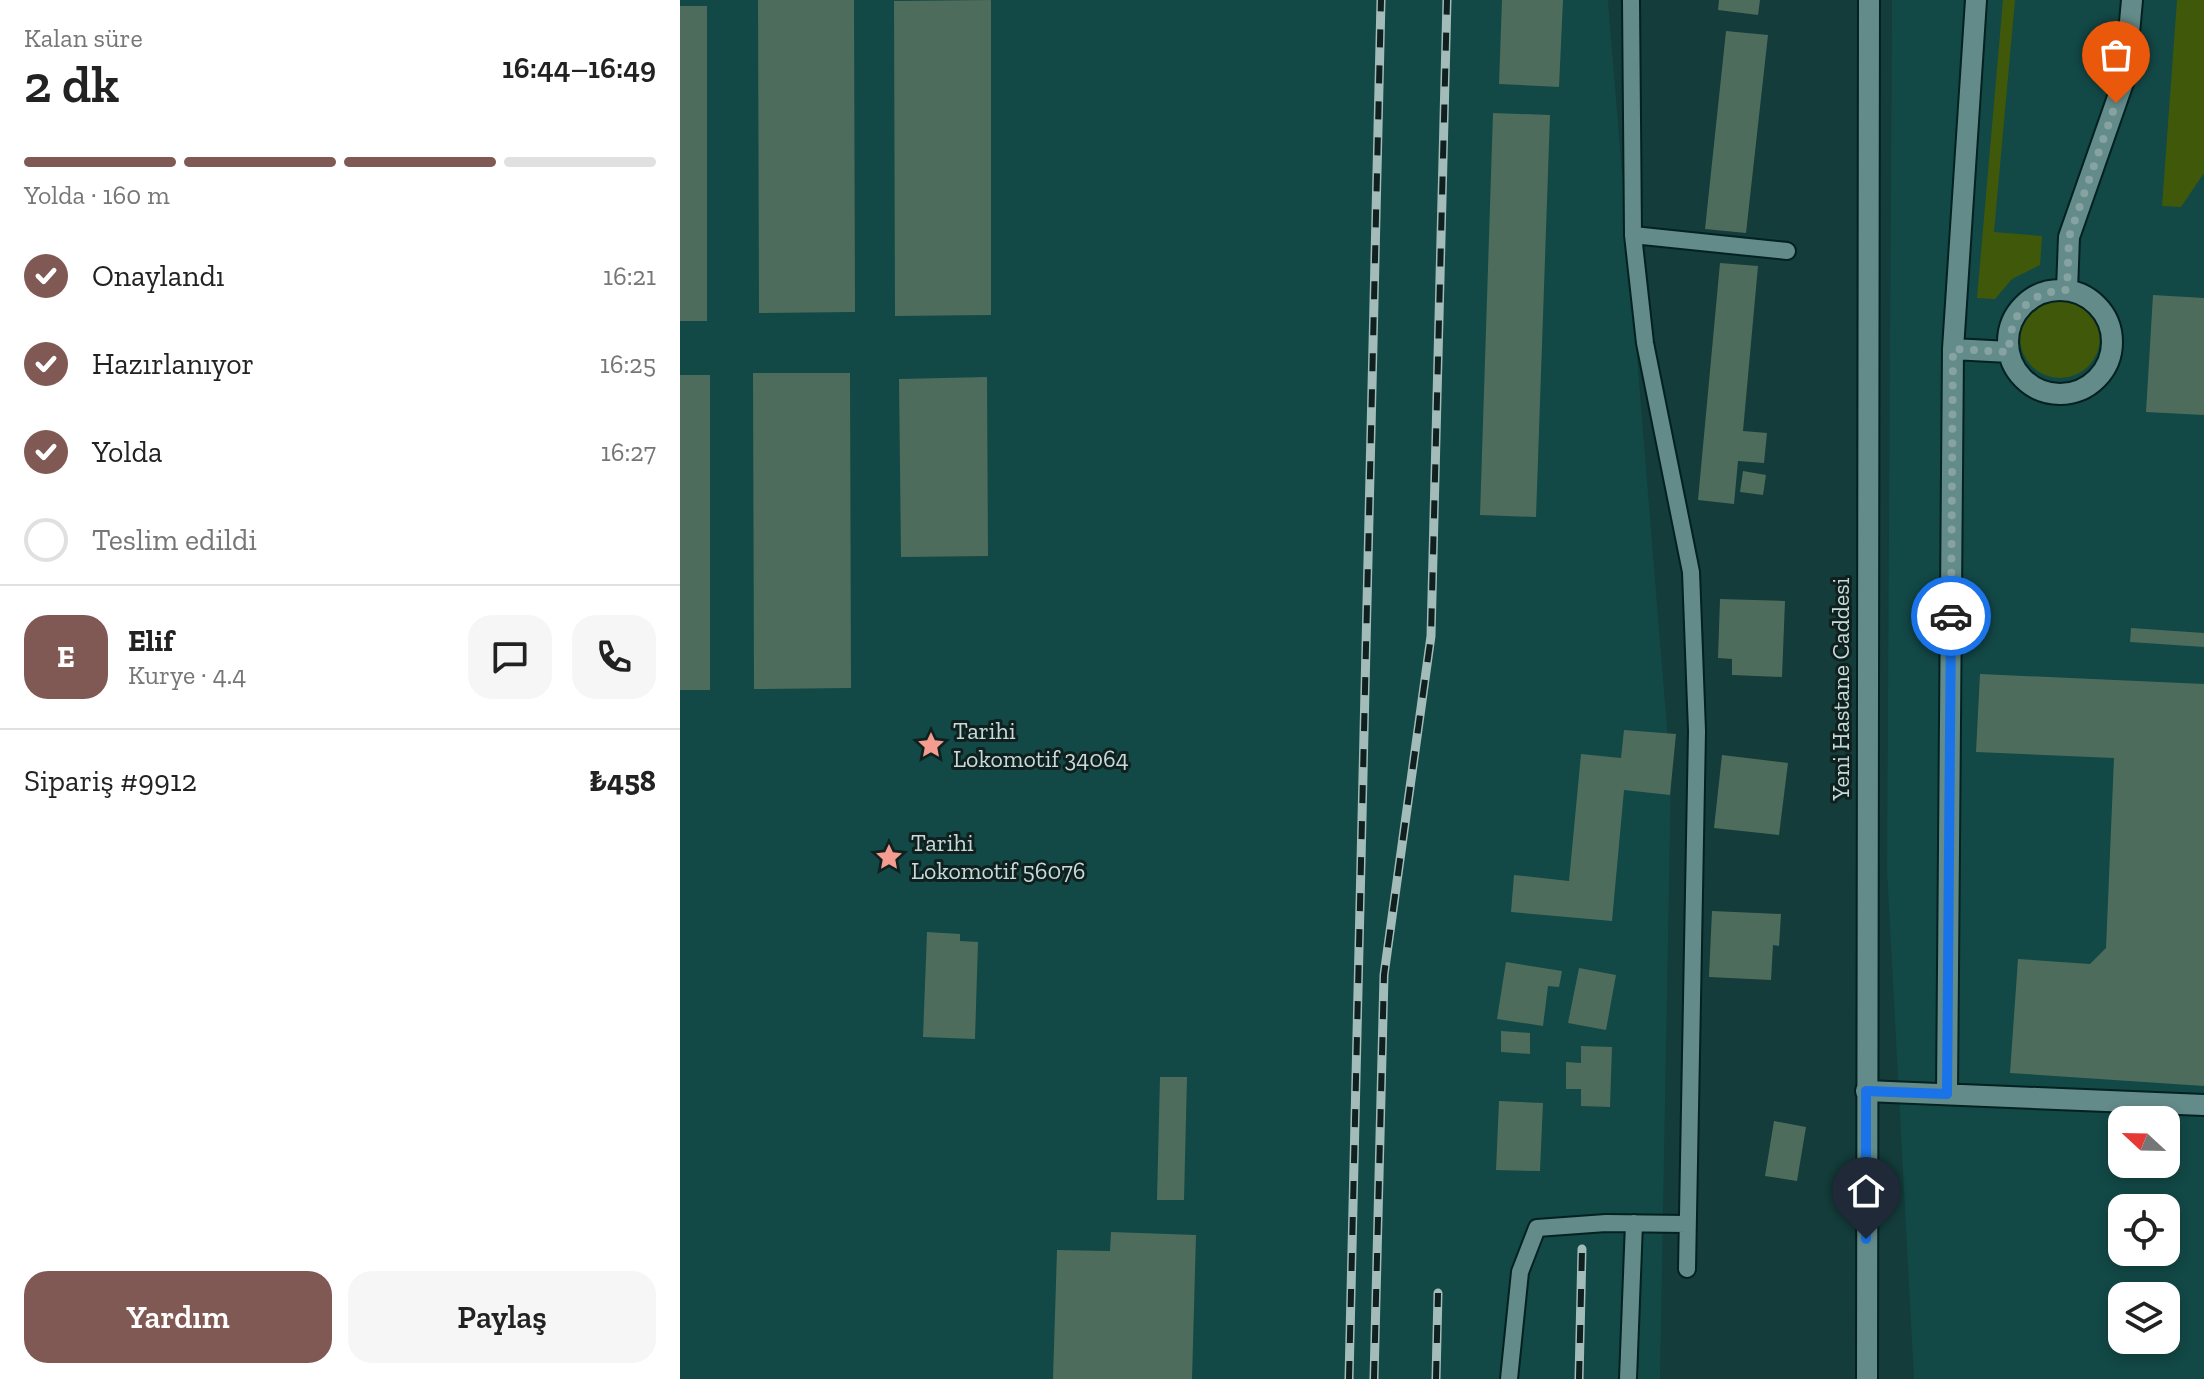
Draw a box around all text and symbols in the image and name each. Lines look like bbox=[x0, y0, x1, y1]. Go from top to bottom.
pin bbox=[2082, 21, 2150, 103]
text: Kalan süre bbox=[24, 22, 143, 54]
icon: bag bbox=[2094, 33, 2138, 77]
text: 16:44–16:49 bbox=[502, 50, 656, 86]
text: 2 dk bbox=[24, 53, 119, 115]
text: Yolda · 160 m bbox=[24, 179, 170, 211]
icon: check bbox=[24, 254, 68, 298]
text: Onaylandı bbox=[92, 258, 224, 294]
text: 16:21 bbox=[603, 260, 656, 292]
icon: check bbox=[24, 342, 68, 386]
text: Hazırlanıyor bbox=[92, 346, 254, 382]
text: 16:25 bbox=[600, 348, 656, 380]
icon: check bbox=[24, 430, 68, 474]
text: Yolda bbox=[92, 434, 162, 470]
text: 16:27 bbox=[601, 436, 656, 468]
text: Teslim edildi bbox=[92, 522, 257, 558]
courier bbox=[1911, 576, 1991, 656]
street label: Yeni Hastane Caddesi bbox=[1826, 577, 1855, 801]
icon: car bbox=[1929, 594, 1973, 638]
button: chat bbox=[468, 615, 552, 699]
button: phone bbox=[572, 615, 656, 699]
text: Elif bbox=[128, 623, 174, 659]
text: E bbox=[57, 639, 75, 675]
text: Kurye · 4.4 bbox=[128, 659, 246, 691]
place label: Tarihi Lokomotif 34064 bbox=[953, 716, 1129, 773]
place icon: Tarihi Lokomotif 34064 bbox=[916, 730, 946, 760]
text: Sipariş #9912 bbox=[24, 763, 197, 799]
text: ₺458 bbox=[589, 763, 656, 799]
place label: Tarihi Lokomotif 56076 bbox=[911, 828, 1085, 885]
place icon: Tarihi Lokomotif 56076 bbox=[874, 842, 904, 872]
north arrow bbox=[2108, 1106, 2180, 1178]
map controls bbox=[2108, 1106, 2180, 1354]
pin bbox=[1832, 1157, 1900, 1239]
icon: home bbox=[1844, 1169, 1888, 1213]
button: locate bbox=[2108, 1194, 2180, 1266]
button: Yardım bbox=[24, 1271, 332, 1363]
button: Paylaş bbox=[348, 1271, 656, 1363]
button: layers bbox=[2108, 1282, 2180, 1354]

